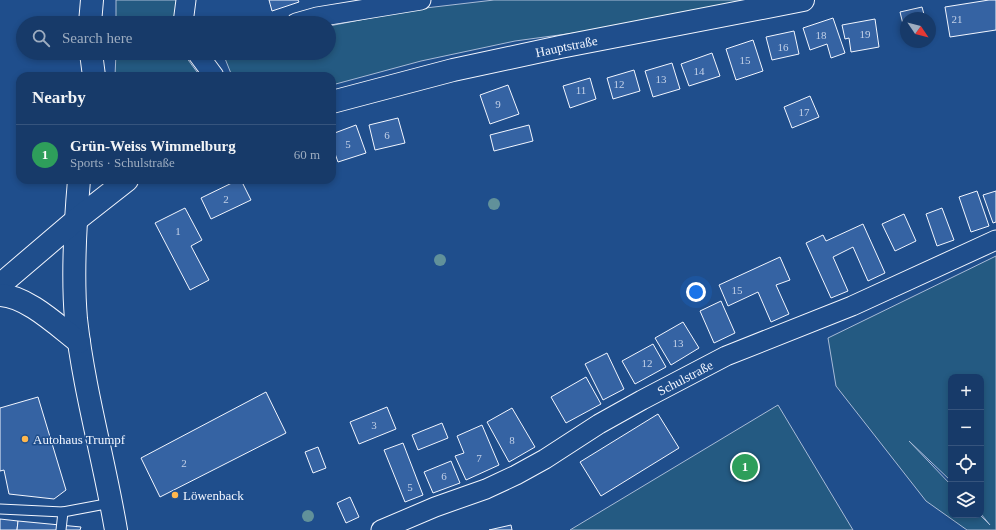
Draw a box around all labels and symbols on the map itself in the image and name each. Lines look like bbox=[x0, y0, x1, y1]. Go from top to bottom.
north arrow bbox=[900, 12, 936, 48]
house number: 21 bbox=[952, 13, 963, 25]
house number: 19 bbox=[860, 28, 871, 40]
house number: 18 bbox=[816, 29, 827, 41]
street label: Hauptstraße bbox=[534, 33, 599, 60]
house number: 16 bbox=[778, 41, 789, 53]
house number: 15 bbox=[740, 54, 751, 66]
house number: 14 bbox=[694, 65, 705, 77]
house number: 13 bbox=[656, 73, 667, 85]
house number: 12 bbox=[614, 78, 625, 90]
house number: 11 bbox=[576, 84, 586, 96]
house number: 9 bbox=[495, 98, 501, 110]
house number: 17 bbox=[799, 106, 810, 118]
house number: 6 bbox=[384, 129, 390, 141]
house number: 5 bbox=[345, 138, 351, 150]
house number: 2 bbox=[223, 193, 229, 205]
house number: 1 bbox=[175, 225, 181, 237]
your location bbox=[686, 282, 706, 302]
house number: 15 bbox=[732, 284, 743, 296]
house number: 13 bbox=[673, 337, 684, 349]
house number: 12 bbox=[642, 357, 653, 369]
street label: Schulstraße bbox=[655, 357, 716, 399]
house number: 3 bbox=[371, 419, 377, 431]
place label: Autohaus Trumpf bbox=[33, 432, 126, 447]
marker: Autohaus Trumpf bbox=[20, 434, 30, 444]
house number: 8 bbox=[509, 434, 515, 446]
house number: 7 bbox=[476, 452, 482, 464]
pin: 1 bbox=[732, 452, 758, 482]
house number: 2 bbox=[181, 457, 187, 469]
house number: 6 bbox=[441, 470, 447, 482]
house number: 5 bbox=[407, 481, 413, 493]
place label: Löwenback bbox=[183, 488, 244, 503]
marker: Löwenback bbox=[170, 490, 180, 500]

